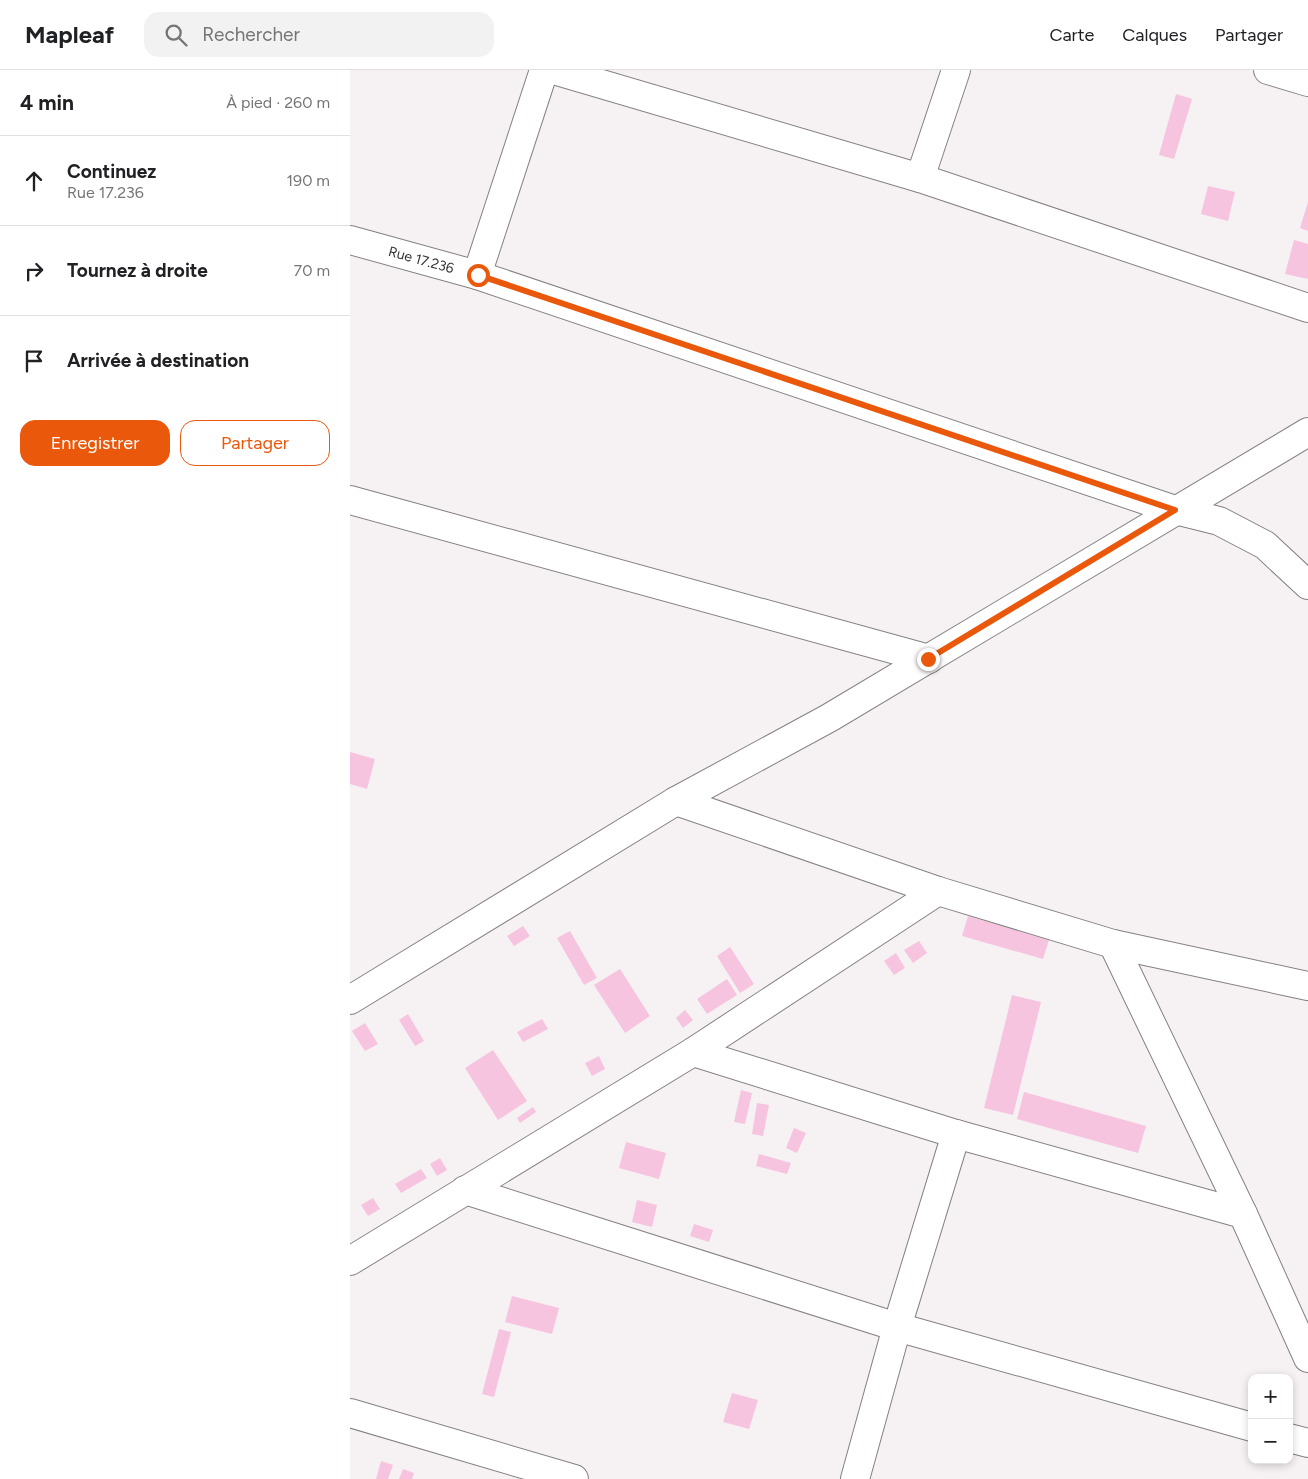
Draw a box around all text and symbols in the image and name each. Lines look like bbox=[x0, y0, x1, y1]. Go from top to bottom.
search box bbox=[144, 12, 494, 57]
text: Mapleaf bbox=[25, 20, 114, 49]
icon: search bbox=[162, 21, 190, 49]
text: Rechercher bbox=[202, 23, 300, 46]
text: Carte bbox=[1049, 24, 1094, 46]
text: Calques bbox=[1122, 24, 1187, 46]
text: Partager bbox=[1215, 24, 1283, 46]
text: 4 min bbox=[20, 90, 74, 115]
text: À pied · 260 m bbox=[226, 93, 330, 112]
text: Continuez bbox=[67, 160, 156, 183]
icon: ahead bbox=[20, 167, 48, 195]
text: 190 m bbox=[287, 171, 330, 190]
text: Rue 17.236 bbox=[67, 183, 144, 202]
street label: Rue 17.236 bbox=[386, 243, 456, 277]
icon: right bbox=[20, 257, 48, 285]
text: Tournez à droite bbox=[67, 259, 208, 282]
text: 70 m bbox=[294, 261, 330, 280]
route start bbox=[467, 264, 490, 287]
icon: arrive bbox=[20, 347, 48, 375]
text: Arrivée à destination bbox=[67, 349, 249, 372]
button: Enregistrer bbox=[20, 420, 170, 466]
button: Partager bbox=[180, 420, 330, 466]
route end bbox=[917, 648, 940, 671]
map controls bbox=[1248, 1374, 1293, 1464]
button: + bbox=[1248, 1374, 1293, 1419]
button: − bbox=[1248, 1419, 1293, 1464]

